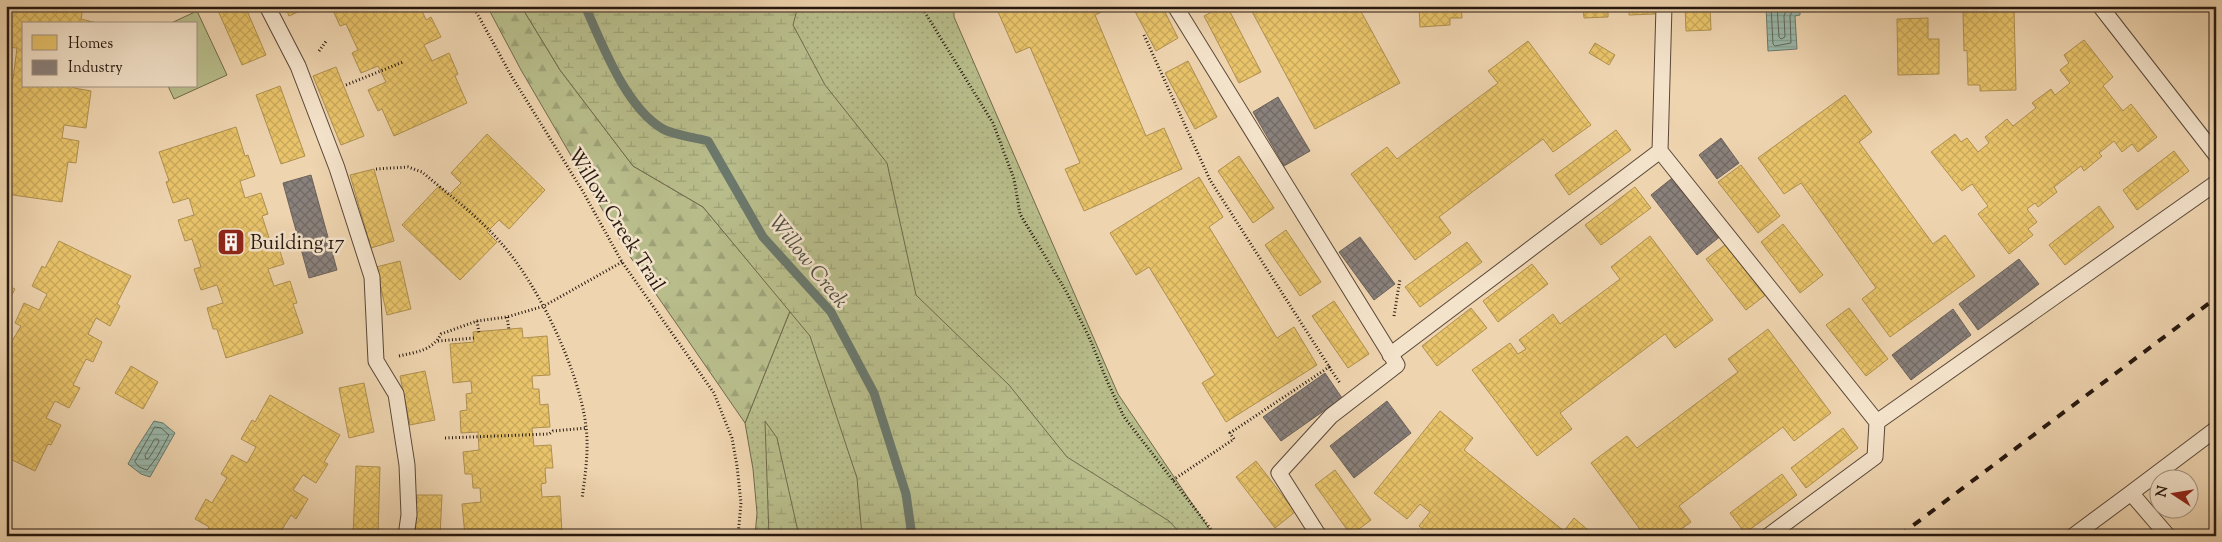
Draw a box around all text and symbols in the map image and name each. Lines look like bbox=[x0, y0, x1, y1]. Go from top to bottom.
legend bbox=[22, 22, 198, 88]
text: Homes bbox=[68, 34, 113, 55]
text: Industry bbox=[68, 58, 123, 79]
street label: Willow Creek Trail bbox=[559, 143, 671, 298]
water label: Willow Creek bbox=[760, 209, 855, 316]
building icon: Building 17 bbox=[216, 227, 246, 257]
place label: Building 17 bbox=[250, 230, 345, 259]
north arrow bbox=[2150, 470, 2200, 520]
text: N bbox=[2152, 484, 2174, 499]

